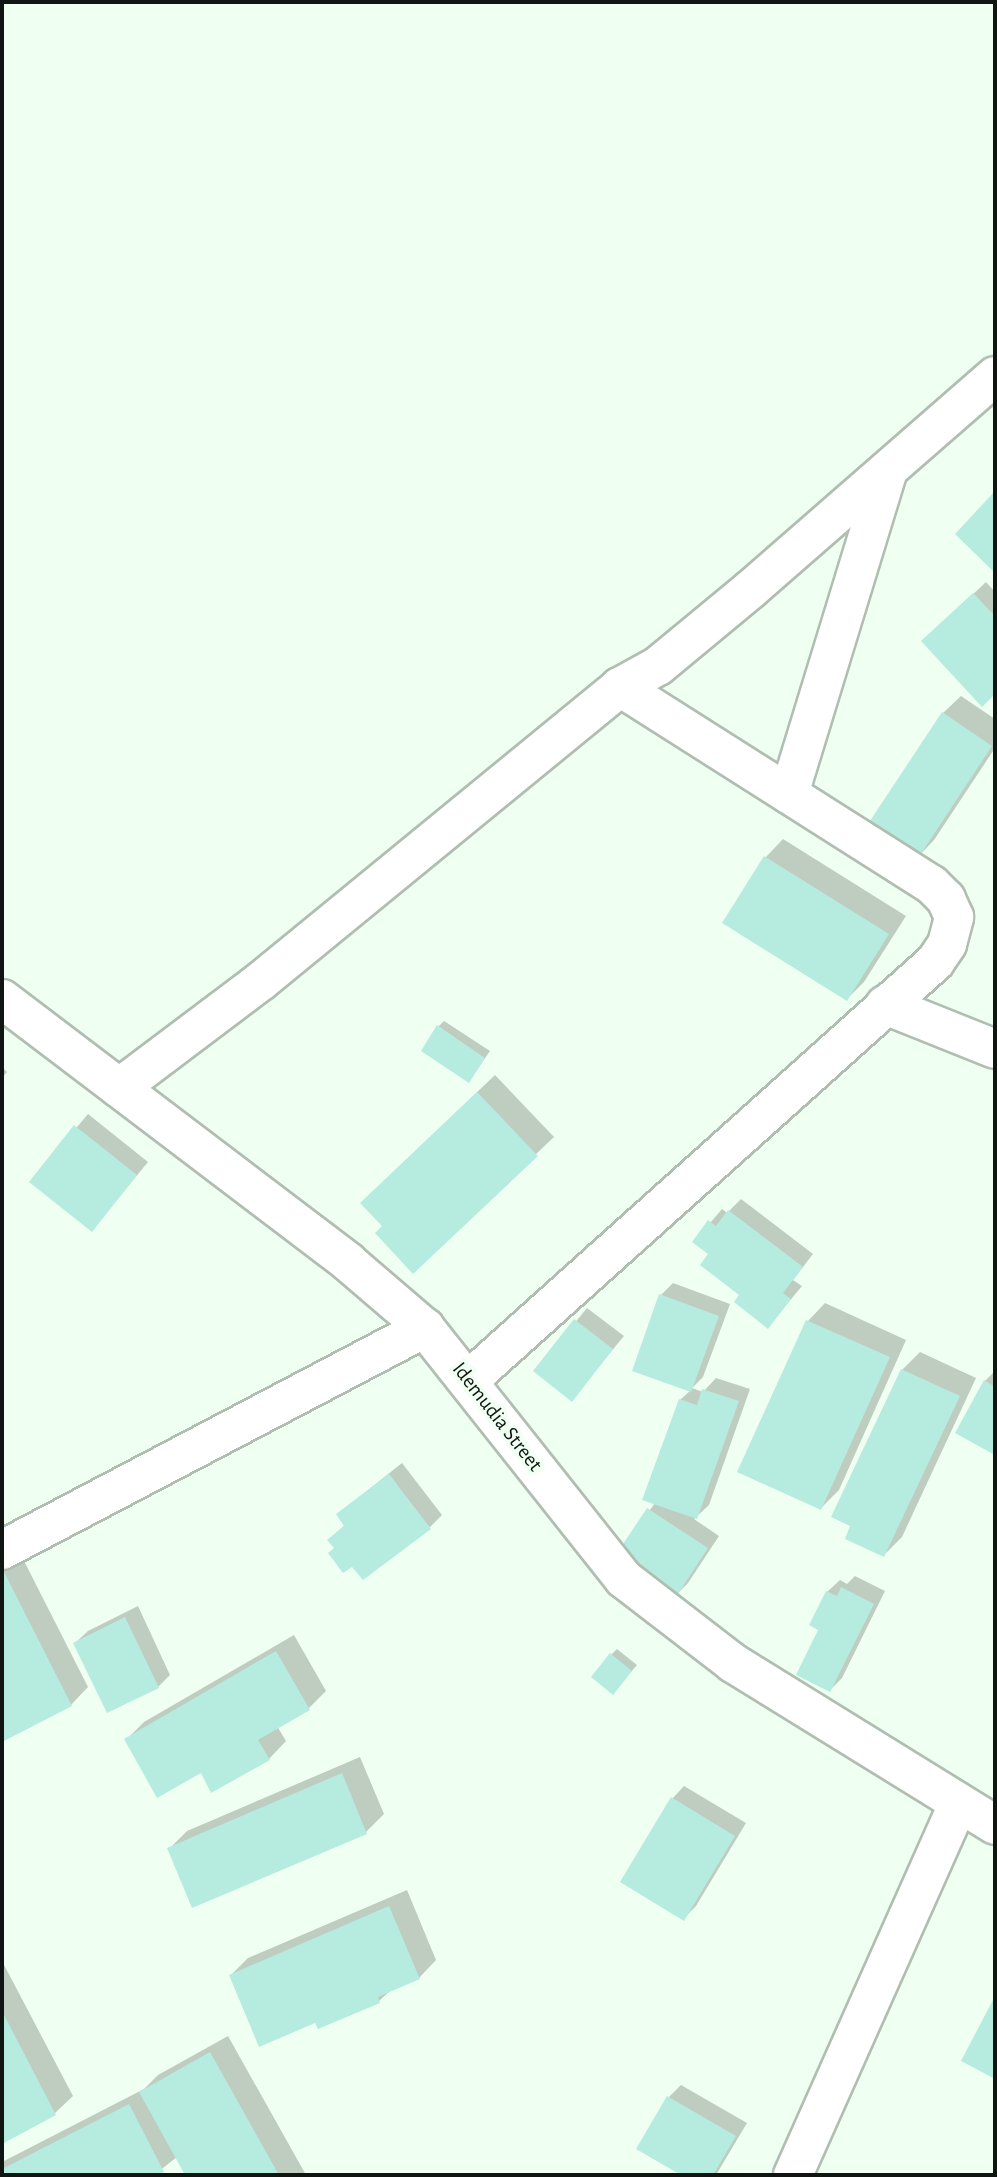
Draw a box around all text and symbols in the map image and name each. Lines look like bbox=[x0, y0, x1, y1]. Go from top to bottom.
street label: Idemudia Street bbox=[446, 1357, 548, 1477]

